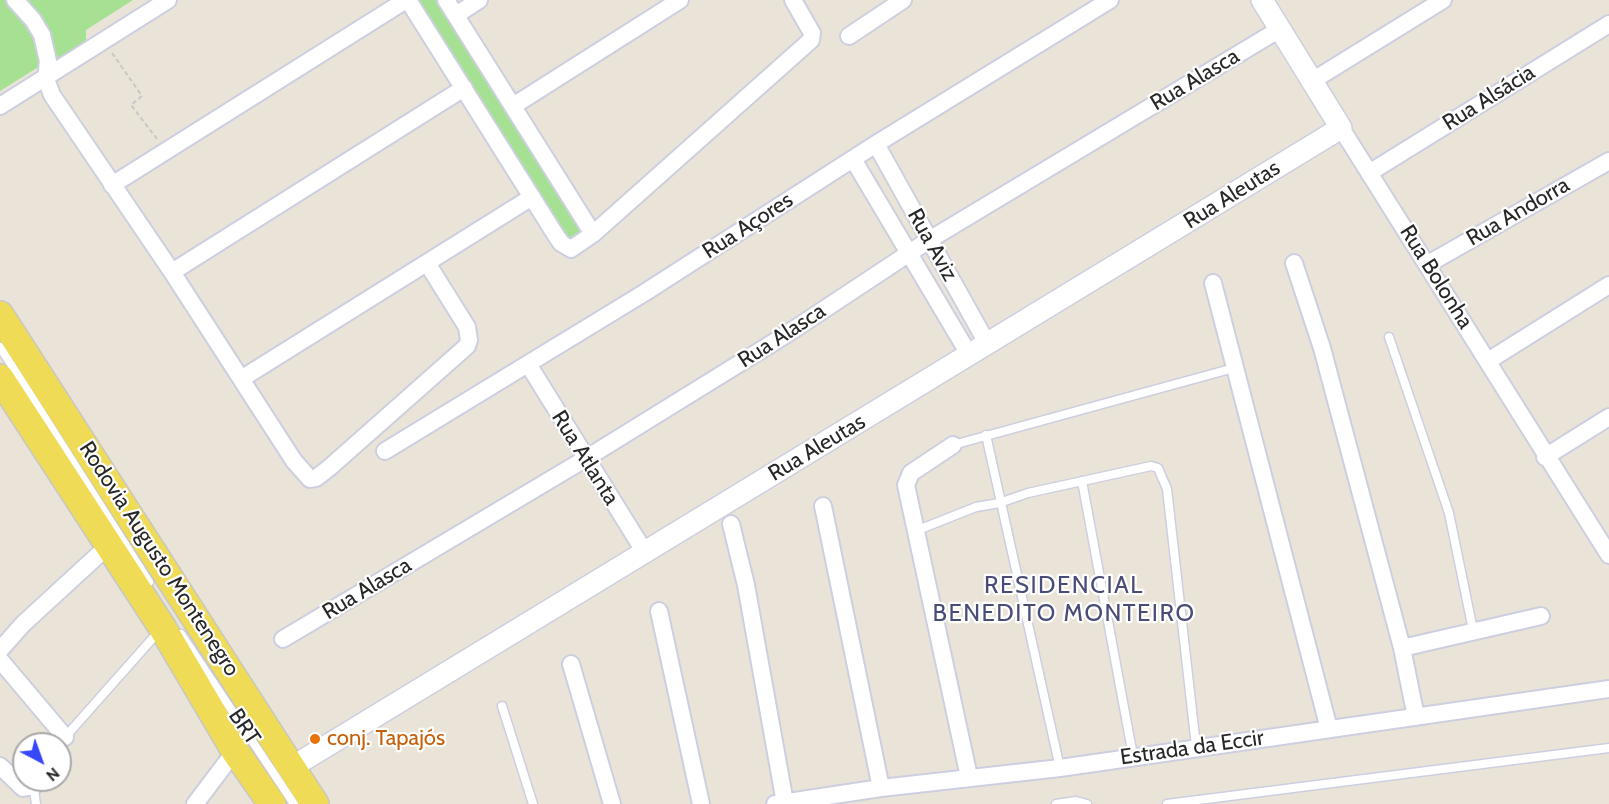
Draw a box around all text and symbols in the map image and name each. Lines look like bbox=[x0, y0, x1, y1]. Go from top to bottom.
street label: Rua Alasca bbox=[1146, 43, 1244, 117]
street label: Rua Alsácia bbox=[1438, 59, 1540, 137]
street label: Rua Aleutas bbox=[1179, 155, 1285, 235]
street label: Rua Andorra bbox=[1462, 172, 1574, 252]
street label: Rua Açores bbox=[698, 187, 798, 265]
street label: Rua Aviz bbox=[901, 204, 963, 286]
street label: Rua Bolonha bbox=[1394, 220, 1478, 334]
street label: Rua Alasca bbox=[733, 298, 831, 374]
street label: Rua Atlanta bbox=[546, 406, 624, 510]
street label: Rua Aleutas bbox=[764, 409, 870, 487]
street label: Rodovia Augusto Montenegro bbox=[73, 437, 245, 681]
street label: Rua Alasca bbox=[318, 552, 416, 626]
district label: RESIDENCIAL BENEDITO MONTEIRO bbox=[933, 572, 1195, 628]
street label: BRT bbox=[222, 704, 266, 750]
street label: Estrada da Eccir bbox=[1119, 725, 1265, 771]
place label: conj. Tapajós bbox=[327, 726, 445, 752]
north arrow bbox=[12, 732, 72, 792]
marker: conj. Tapajós bbox=[308, 732, 322, 746]
text: N bbox=[42, 764, 63, 785]

